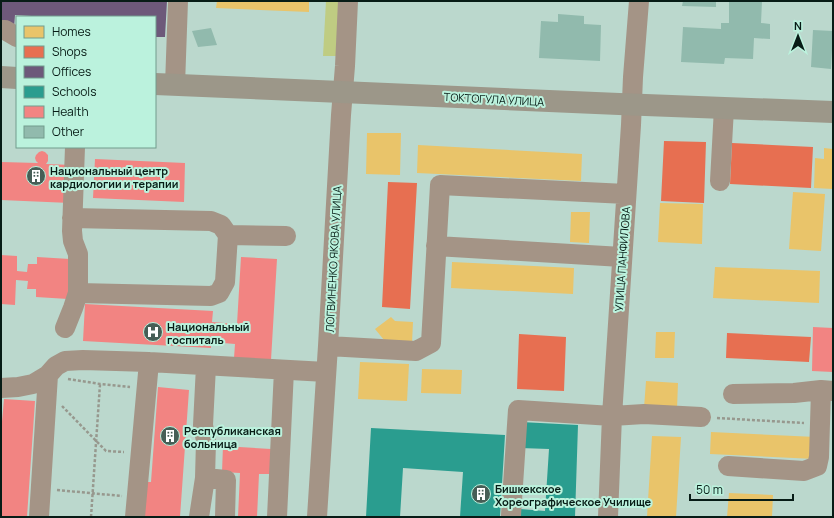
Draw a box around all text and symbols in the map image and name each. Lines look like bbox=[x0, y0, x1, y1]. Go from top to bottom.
legend bbox=[16, 16, 156, 148]
north arrow bbox=[778, 16, 818, 56]
text: N bbox=[794, 18, 802, 33]
text: Homes bbox=[52, 23, 91, 40]
text: Shops bbox=[52, 43, 87, 60]
text: Offices bbox=[52, 63, 91, 80]
text: Schools bbox=[52, 83, 96, 100]
street label: ТОКТОГУЛА УЛИЦА bbox=[443, 89, 545, 109]
text: Health bbox=[52, 103, 89, 120]
text: Other bbox=[52, 123, 85, 140]
place label: Национальный центр кардиологии и терапии bbox=[50, 163, 178, 191]
building icon: Национальный центр кардиологии и терапии bbox=[25, 165, 47, 187]
street label: ЛОГВИНЕНКО ЯКОВА УЛИЦА bbox=[322, 185, 344, 333]
street label: УЛИЦА ПАНФИЛОВА bbox=[611, 206, 633, 312]
place label: Национальный госпиталь bbox=[167, 319, 250, 347]
hospital icon: Национальный госпиталь bbox=[142, 321, 164, 343]
place label: Республиканская больница bbox=[184, 423, 281, 451]
building icon: Республиканская больница bbox=[159, 425, 181, 447]
scale bar bbox=[690, 476, 793, 502]
place label: Бишкекское Хореографическое Училище bbox=[495, 481, 652, 509]
text: 50 m bbox=[696, 481, 723, 498]
building icon: Бишкекское Хореографическое Училище bbox=[470, 483, 492, 505]

